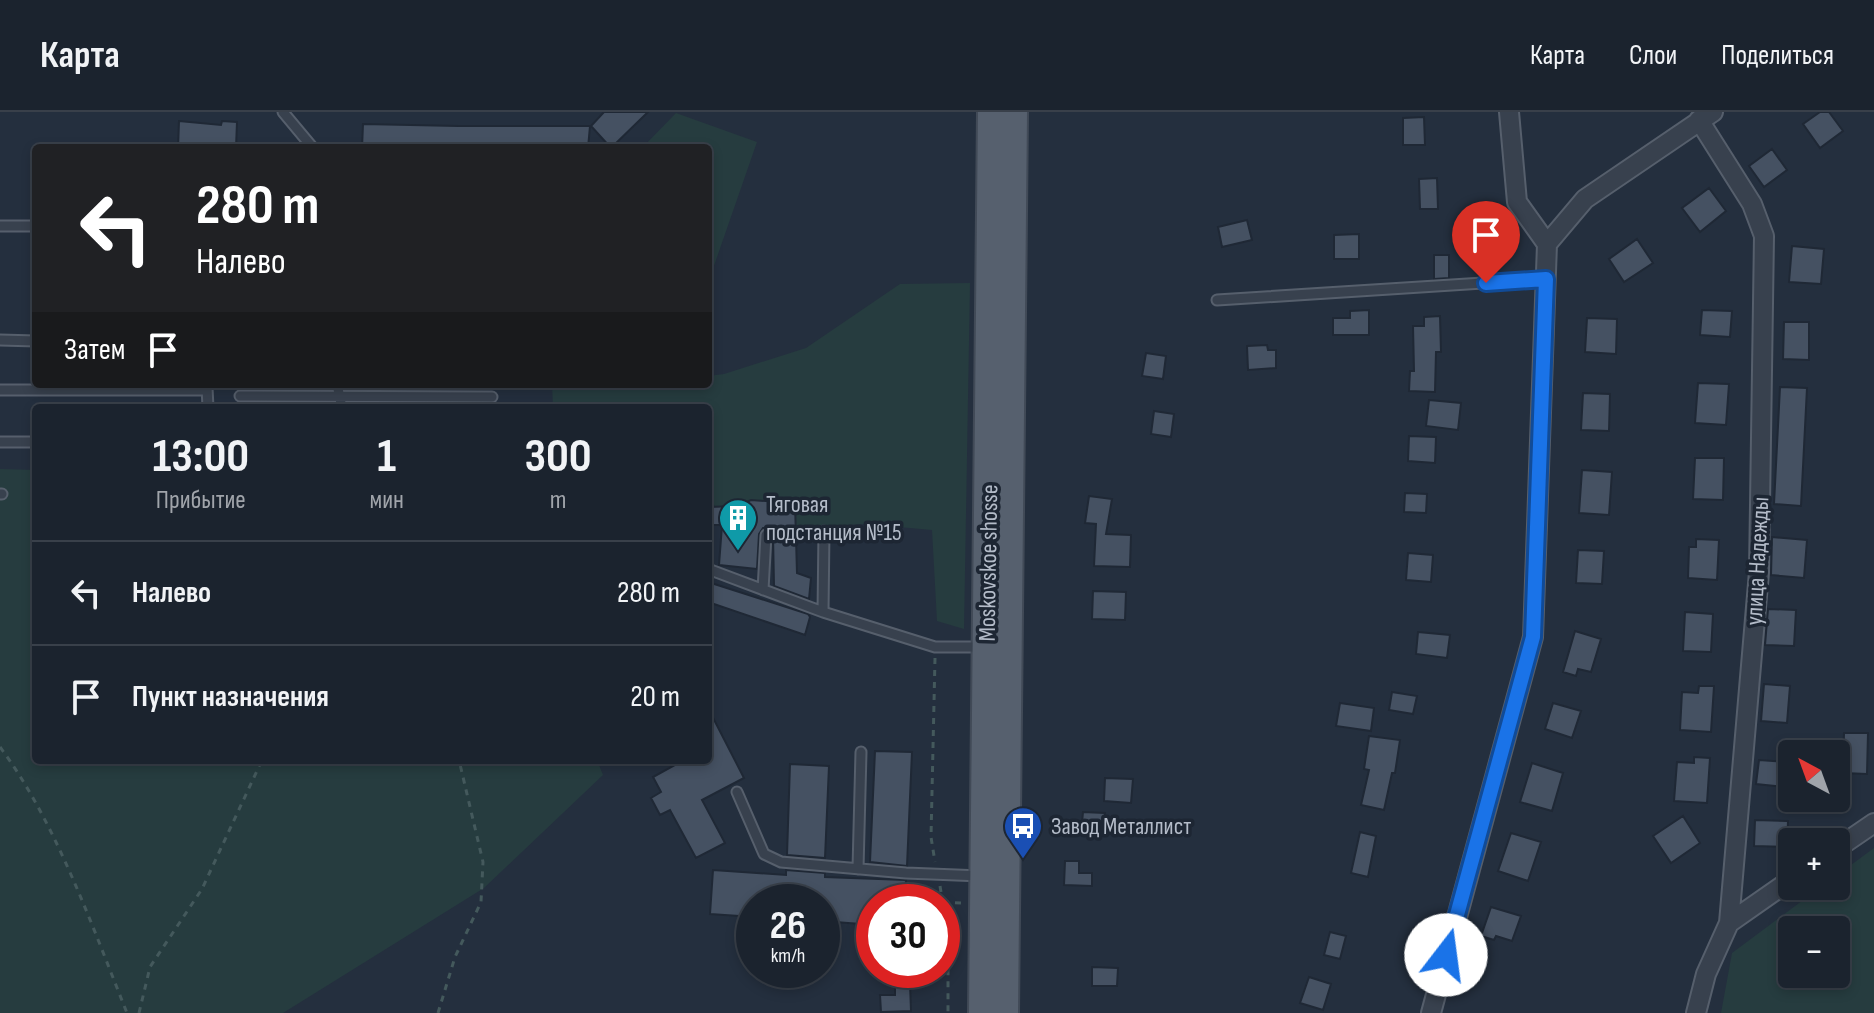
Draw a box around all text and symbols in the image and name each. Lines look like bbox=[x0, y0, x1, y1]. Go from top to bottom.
text: Карта bbox=[40, 33, 120, 78]
text: Карта bbox=[1530, 39, 1585, 72]
text: Слои bbox=[1629, 39, 1677, 72]
text: Поделиться bbox=[1721, 39, 1834, 72]
text: 280 m bbox=[196, 173, 319, 240]
icon: left bbox=[64, 176, 168, 280]
pin bbox=[1452, 201, 1520, 283]
icon: arrive bbox=[1464, 213, 1508, 257]
text: Налево bbox=[196, 241, 286, 284]
icon: arrive bbox=[141, 328, 185, 372]
text: Затем bbox=[64, 332, 125, 368]
text: 13:00 bbox=[152, 428, 249, 485]
text: 1 bbox=[377, 428, 396, 485]
text: 300 bbox=[524, 428, 592, 485]
street label: Moskovskoe shosse bbox=[973, 484, 1004, 642]
text: Прибытие bbox=[156, 485, 246, 516]
text: мин bbox=[370, 485, 404, 516]
text: m bbox=[550, 485, 566, 516]
place label: Тяговая подстанция №15 bbox=[766, 490, 902, 547]
street label: улица Надежды bbox=[1740, 496, 1775, 626]
building icon: Тяговая подстанция №15 bbox=[717, 497, 759, 552]
icon: left bbox=[64, 571, 108, 615]
text: Налево bbox=[132, 575, 211, 611]
text: 280 m bbox=[617, 575, 680, 611]
icon: arrive bbox=[64, 675, 108, 719]
text: Пункт назначения bbox=[132, 679, 329, 715]
text: 20 m bbox=[630, 679, 680, 715]
north arrow bbox=[1778, 740, 1850, 812]
map controls bbox=[1778, 740, 1850, 988]
bus stop icon: Завод Металлист bbox=[1002, 805, 1044, 860]
place label: Завод Металлист bbox=[1051, 812, 1191, 841]
button: + bbox=[1778, 828, 1850, 900]
speed limit sign: 30 bbox=[856, 884, 960, 988]
text: 26 bbox=[770, 902, 806, 950]
position arrow bbox=[1404, 913, 1488, 997]
button: − bbox=[1778, 916, 1850, 988]
text: km/h bbox=[771, 944, 805, 968]

